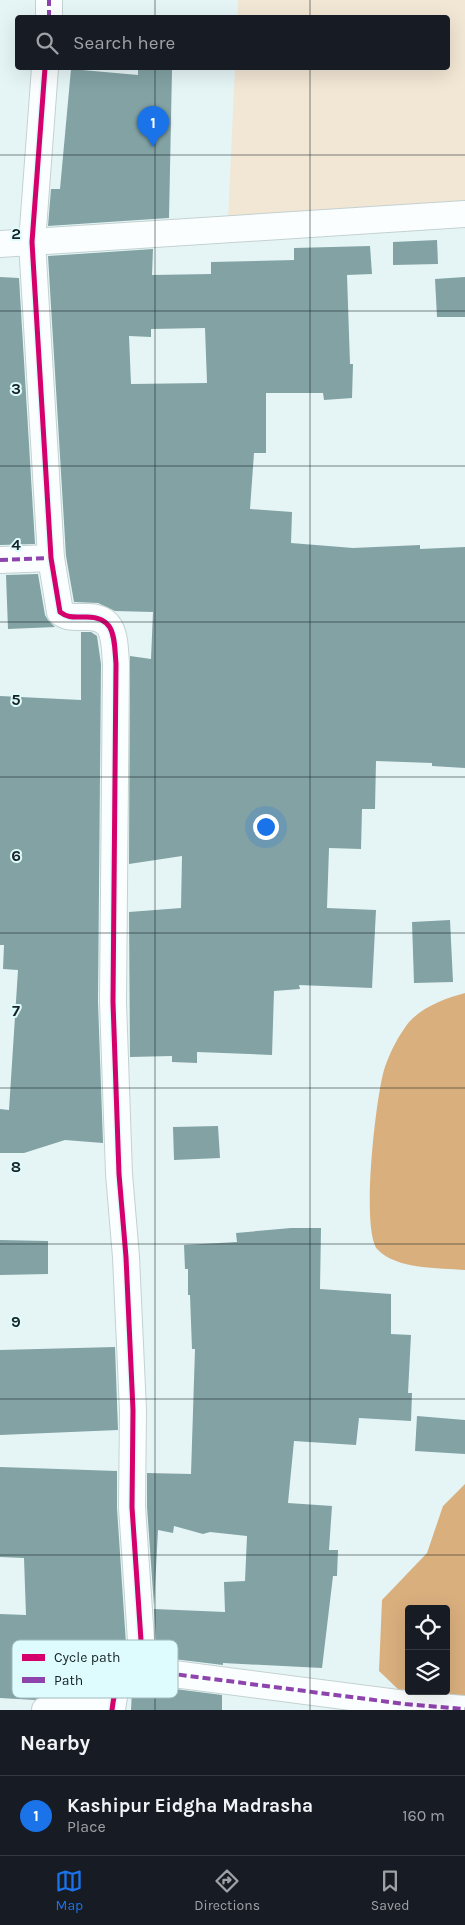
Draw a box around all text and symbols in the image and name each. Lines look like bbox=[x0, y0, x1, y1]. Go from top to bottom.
search box bbox=[15, 15, 450, 70]
icon: search bbox=[33, 29, 61, 57]
text: Search here bbox=[73, 32, 175, 54]
pin: 1 bbox=[137, 106, 169, 147]
text: 2 bbox=[11, 224, 21, 243]
text: 3 bbox=[11, 379, 21, 398]
text: 4 bbox=[11, 535, 21, 554]
text: 5 bbox=[11, 690, 21, 709]
your location bbox=[253, 814, 279, 840]
text: 6 bbox=[11, 846, 21, 865]
text: 7 bbox=[12, 1001, 20, 1020]
text: 8 bbox=[11, 1157, 21, 1176]
text: 9 bbox=[11, 1312, 21, 1331]
map controls bbox=[405, 1605, 450, 1695]
button: locate bbox=[405, 1605, 450, 1650]
legend bbox=[12, 1640, 178, 1698]
text: Cycle path bbox=[54, 1649, 120, 1666]
button: layers bbox=[405, 1650, 450, 1695]
text: Path bbox=[54, 1672, 83, 1689]
text: Nearby bbox=[20, 1731, 90, 1755]
text: Kashipur Eidgha Madrasha bbox=[67, 1795, 313, 1817]
text: 1 bbox=[33, 1806, 39, 1825]
text: 160 m bbox=[402, 1806, 445, 1825]
text: Place bbox=[67, 1817, 106, 1836]
tab: Map bbox=[55, 1867, 83, 1914]
tab: Directions bbox=[194, 1867, 260, 1914]
tab: Saved bbox=[371, 1867, 410, 1914]

